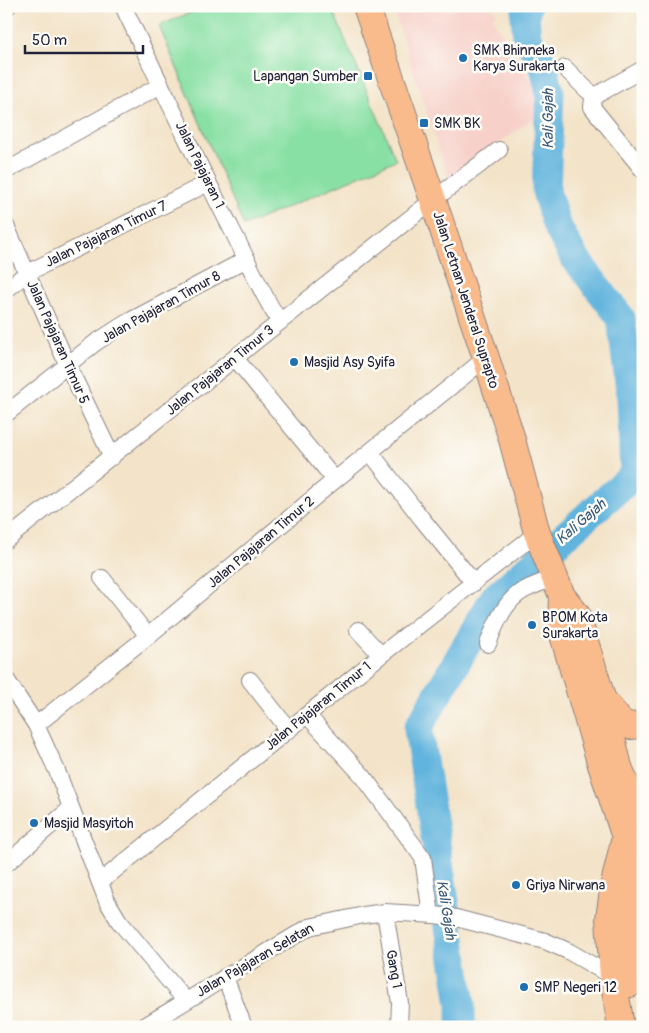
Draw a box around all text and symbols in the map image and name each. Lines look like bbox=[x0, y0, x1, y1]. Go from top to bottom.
scale bar bbox=[25, 22, 142, 54]
text: 50 m bbox=[32, 31, 67, 50]
place label: SMK Bhinneka Karya Surakarta bbox=[473, 42, 565, 75]
marker: SMK Bhinneka Karya Surakarta bbox=[457, 52, 469, 64]
place label: Lapangan Sumber bbox=[253, 68, 358, 85]
marker: Lapangan Sumber bbox=[362, 70, 374, 82]
water label: Kali Gajah bbox=[539, 88, 558, 149]
place label: SMK BK bbox=[434, 115, 481, 132]
marker: SMK BK bbox=[418, 117, 430, 129]
street label: Jalan Pajajaran 1 bbox=[172, 119, 228, 211]
street label: Jalan Pajajaran Timur 7 bbox=[42, 197, 170, 271]
street label: Jalan Letnan Jenderal Suprapto bbox=[429, 209, 503, 391]
street label: Jalan Pajajaran Timur 8 bbox=[99, 267, 223, 347]
street label: Jalan Pajajaran Timur 5 bbox=[23, 277, 93, 407]
street label: Jalan Pajajaran Timur 3 bbox=[163, 321, 278, 419]
place label: Masjid Asy Syifa bbox=[304, 354, 395, 371]
marker: Masjid Asy Syifa bbox=[288, 356, 300, 368]
street label: Jalan Pajajaran Timur 2 bbox=[204, 492, 318, 592]
water label: Kali Gajah bbox=[552, 495, 611, 549]
place label: BPOM Kota Surakarta bbox=[542, 609, 608, 642]
marker: BPOM Kota Surakarta bbox=[526, 619, 538, 631]
street label: Jalan Pajajaran Timur 1 bbox=[261, 658, 375, 754]
place label: Masjid Masyitoh bbox=[44, 815, 134, 832]
marker: Masjid Masyitoh bbox=[28, 817, 40, 829]
place label: Griya Nirwana bbox=[526, 877, 605, 894]
water label: Kali Gajah bbox=[432, 879, 460, 942]
marker: Griya Nirwana bbox=[510, 879, 522, 891]
street label: Jalan Pajajaran Selatan bbox=[193, 919, 317, 1001]
street label: Gang 1 bbox=[382, 948, 406, 990]
place label: SMP Negeri 12 bbox=[534, 979, 617, 996]
marker: SMP Negeri 12 bbox=[518, 981, 530, 993]

